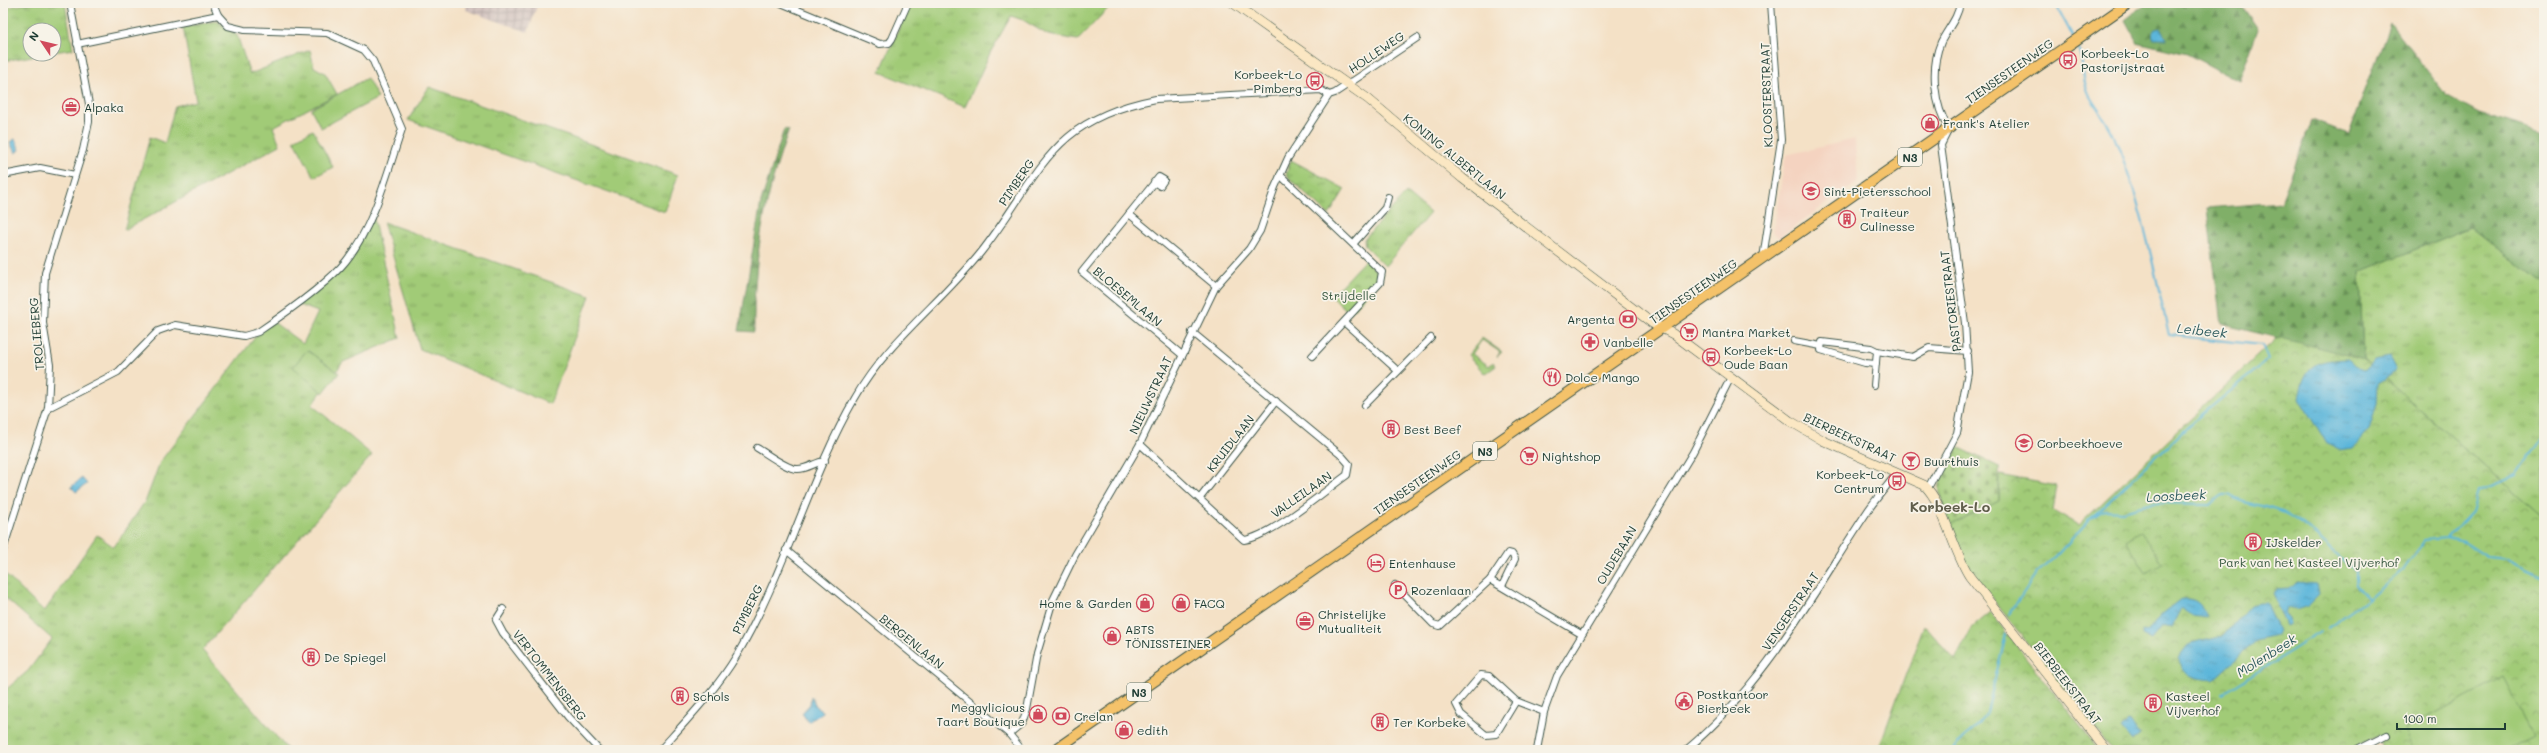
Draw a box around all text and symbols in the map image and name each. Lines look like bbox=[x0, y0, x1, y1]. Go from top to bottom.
north arrow bbox=[22, 22, 62, 62]
street label: HOLLEWEG bbox=[1345, 27, 1407, 76]
text: N bbox=[25, 28, 42, 44]
street label: TIENSESTEENWEG bbox=[1962, 35, 2056, 107]
street label: KLOOSTERSTRAAT bbox=[1756, 42, 1776, 148]
place label: Korbeek-Lo Pastorijstraat bbox=[2081, 45, 2165, 75]
bus stop icon: Korbeek-Lo Pastorijstraat bbox=[2058, 50, 2078, 70]
place label: Korbeek-Lo Pimberg bbox=[1234, 66, 1302, 96]
bus stop icon: Korbeek-Lo Pimberg bbox=[1305, 71, 1325, 91]
office icon: Alpaka bbox=[61, 97, 81, 117]
place label: Alpaka bbox=[84, 99, 124, 115]
street label: KONING ALBERTLAAN bbox=[1400, 110, 1510, 202]
shop icon: Frank's Atelier bbox=[1920, 113, 1940, 133]
place label: Frank's Atelier bbox=[1943, 115, 2030, 131]
road number: N3 bbox=[1898, 148, 1922, 166]
street label: PIMBERG bbox=[995, 155, 1038, 208]
school or university icon: Sint-Pietersschool bbox=[1801, 181, 1821, 201]
place label: Sint-Pietersschool bbox=[1824, 183, 1931, 199]
place label: Traiteur Culinesse bbox=[1860, 204, 1915, 234]
building icon: Traiteur Culinesse bbox=[1837, 209, 1857, 229]
street label: PASTORIESTRAAT bbox=[1936, 249, 1964, 353]
street label: TIENSESTEENWEG bbox=[1646, 255, 1740, 327]
street label: BLOESEMLAAN bbox=[1090, 263, 1166, 329]
park label: Strijdelle bbox=[1322, 287, 1376, 303]
street label: TROLIEBERG bbox=[25, 297, 47, 371]
bank icon: Argenta bbox=[1618, 309, 1638, 329]
place label: Argenta bbox=[1567, 311, 1615, 327]
water label: Leibeek bbox=[2176, 319, 2229, 341]
supermarket icon: Mantra Market bbox=[1679, 322, 1699, 342]
place label: Mantra Market bbox=[1702, 324, 1790, 340]
pharmacy icon: Vanbelle bbox=[1580, 332, 1600, 352]
place label: Vanbelle bbox=[1603, 334, 1653, 350]
place label: Korbeek-Lo Oude Baan bbox=[1724, 342, 1792, 372]
bus stop icon: Korbeek-Lo Oude Baan bbox=[1701, 347, 1721, 367]
street label: NIEUWSTRAAT bbox=[1125, 353, 1175, 436]
restaurant icon: Dolce Mango bbox=[1542, 367, 1562, 387]
place label: Dolce Mango bbox=[1565, 369, 1639, 385]
street label: BIERBEEKSTRAAT bbox=[1801, 409, 1899, 466]
street label: KRUIDLAAN bbox=[1203, 411, 1257, 475]
building icon: Best Beef bbox=[1381, 419, 1401, 439]
place label: Best Beef bbox=[1404, 421, 1461, 437]
school or university icon: Corbeekhoeve bbox=[2014, 433, 2034, 453]
place label: Corbeekhoeve bbox=[2037, 435, 2123, 451]
road number: N3 bbox=[1473, 442, 1497, 460]
street label: TIENSESTEENWEG bbox=[1370, 446, 1464, 518]
supermarket icon: Nightshop bbox=[1519, 446, 1539, 466]
place label: Nightshop bbox=[1542, 448, 1601, 464]
bar icon: Buurthuis bbox=[1901, 451, 1921, 471]
place label: Buurthuis bbox=[1924, 453, 1979, 469]
place label: Korbeek-Lo Centrum bbox=[1816, 466, 1884, 496]
street label: VALLEILAAN bbox=[1267, 467, 1335, 521]
bus stop icon: Korbeek-Lo Centrum bbox=[1887, 471, 1907, 491]
water label: Loosbeek bbox=[2146, 485, 2207, 505]
district label: Korbeek-Lo bbox=[1910, 497, 1991, 516]
street label: OUDEBAAN bbox=[1592, 523, 1640, 587]
building icon: IJskelder bbox=[2243, 532, 2263, 552]
place label: IJskelder bbox=[2266, 534, 2322, 550]
hotel icon: Entenhause bbox=[1366, 553, 1386, 573]
park label: Park van het Kasteel Vijverhof bbox=[2219, 554, 2399, 570]
place label: Entenhause bbox=[1389, 555, 1456, 571]
street label: VENGERSTRAAT bbox=[1758, 568, 1822, 653]
parking icon: Rozenlaan bbox=[1388, 580, 1408, 600]
street label: PIMBERG bbox=[728, 582, 766, 636]
place label: Rozenlaan bbox=[1411, 582, 1471, 598]
shop icon: Home & Garden bbox=[1135, 593, 1155, 613]
shop icon: FACQ bbox=[1171, 593, 1191, 613]
place label: Home & Garden bbox=[1039, 595, 1132, 611]
place label: FACQ bbox=[1194, 595, 1225, 611]
place label: Christelijke Mutualiteit bbox=[1318, 606, 1386, 636]
street label: BERGENLAAN bbox=[876, 610, 948, 672]
office icon: Christelijke Mutualiteit bbox=[1295, 611, 1315, 631]
place label: ABTS TÖNISSTEINER bbox=[1125, 621, 1211, 651]
street label: VERTOMMENSBERG bbox=[510, 626, 591, 724]
shop icon: ABTS TÖNISSTEINER bbox=[1102, 626, 1122, 646]
water label: Molenbeek bbox=[2233, 629, 2300, 680]
street label: BIERBEEKSTRAAT bbox=[2031, 639, 2105, 728]
building icon: De Spiegel bbox=[301, 647, 321, 667]
place label: De Spiegel bbox=[324, 649, 386, 665]
road number: N3 bbox=[1127, 683, 1151, 701]
building icon: Schols bbox=[670, 686, 690, 706]
place label: Postkantoor Bierbeek bbox=[1697, 686, 1769, 716]
place label: Schols bbox=[693, 688, 730, 704]
place label: Kasteel Vijverhof bbox=[2166, 688, 2220, 718]
public building icon: Postkantoor Bierbeek bbox=[1674, 691, 1694, 711]
building icon: Kasteel Vijverhof bbox=[2143, 693, 2163, 713]
place label: Meggylicious Taart Boutique bbox=[936, 699, 1025, 729]
shop icon: Meggylicious Taart Boutique bbox=[1028, 704, 1048, 724]
scale bar bbox=[2397, 705, 2505, 731]
bank icon: Crelan bbox=[1051, 706, 1071, 726]
place label: Crelan bbox=[1074, 708, 1113, 724]
text: 100 m bbox=[2403, 710, 2437, 726]
building icon: Ter Korbeke bbox=[1370, 712, 1390, 732]
place label: Ter Korbeke bbox=[1393, 714, 1466, 730]
shop icon: edith bbox=[1114, 720, 1134, 740]
place label: edith bbox=[1137, 722, 1168, 738]

